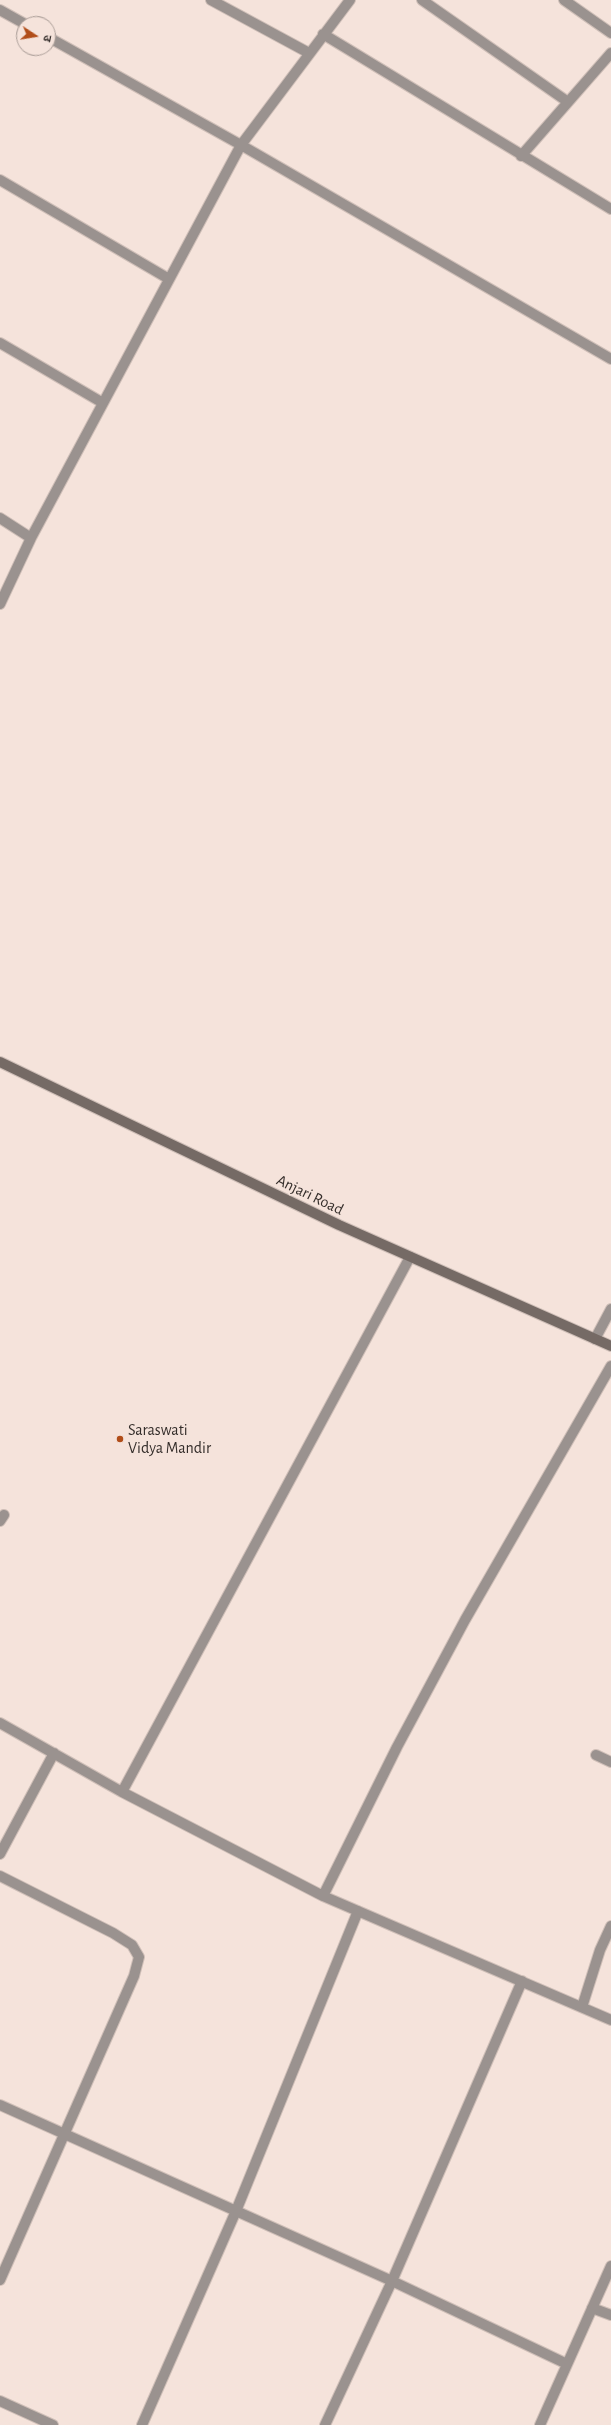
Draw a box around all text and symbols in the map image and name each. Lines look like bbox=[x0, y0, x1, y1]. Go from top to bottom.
north arrow bbox=[16, 16, 56, 56]
text: उ bbox=[41, 34, 53, 43]
street label: Anjari Road bbox=[273, 1171, 347, 1219]
place label: Saraswati Vidya Mandir bbox=[128, 1420, 211, 1458]
marker: Saraswati Vidya Mandir bbox=[115, 1434, 125, 1444]

